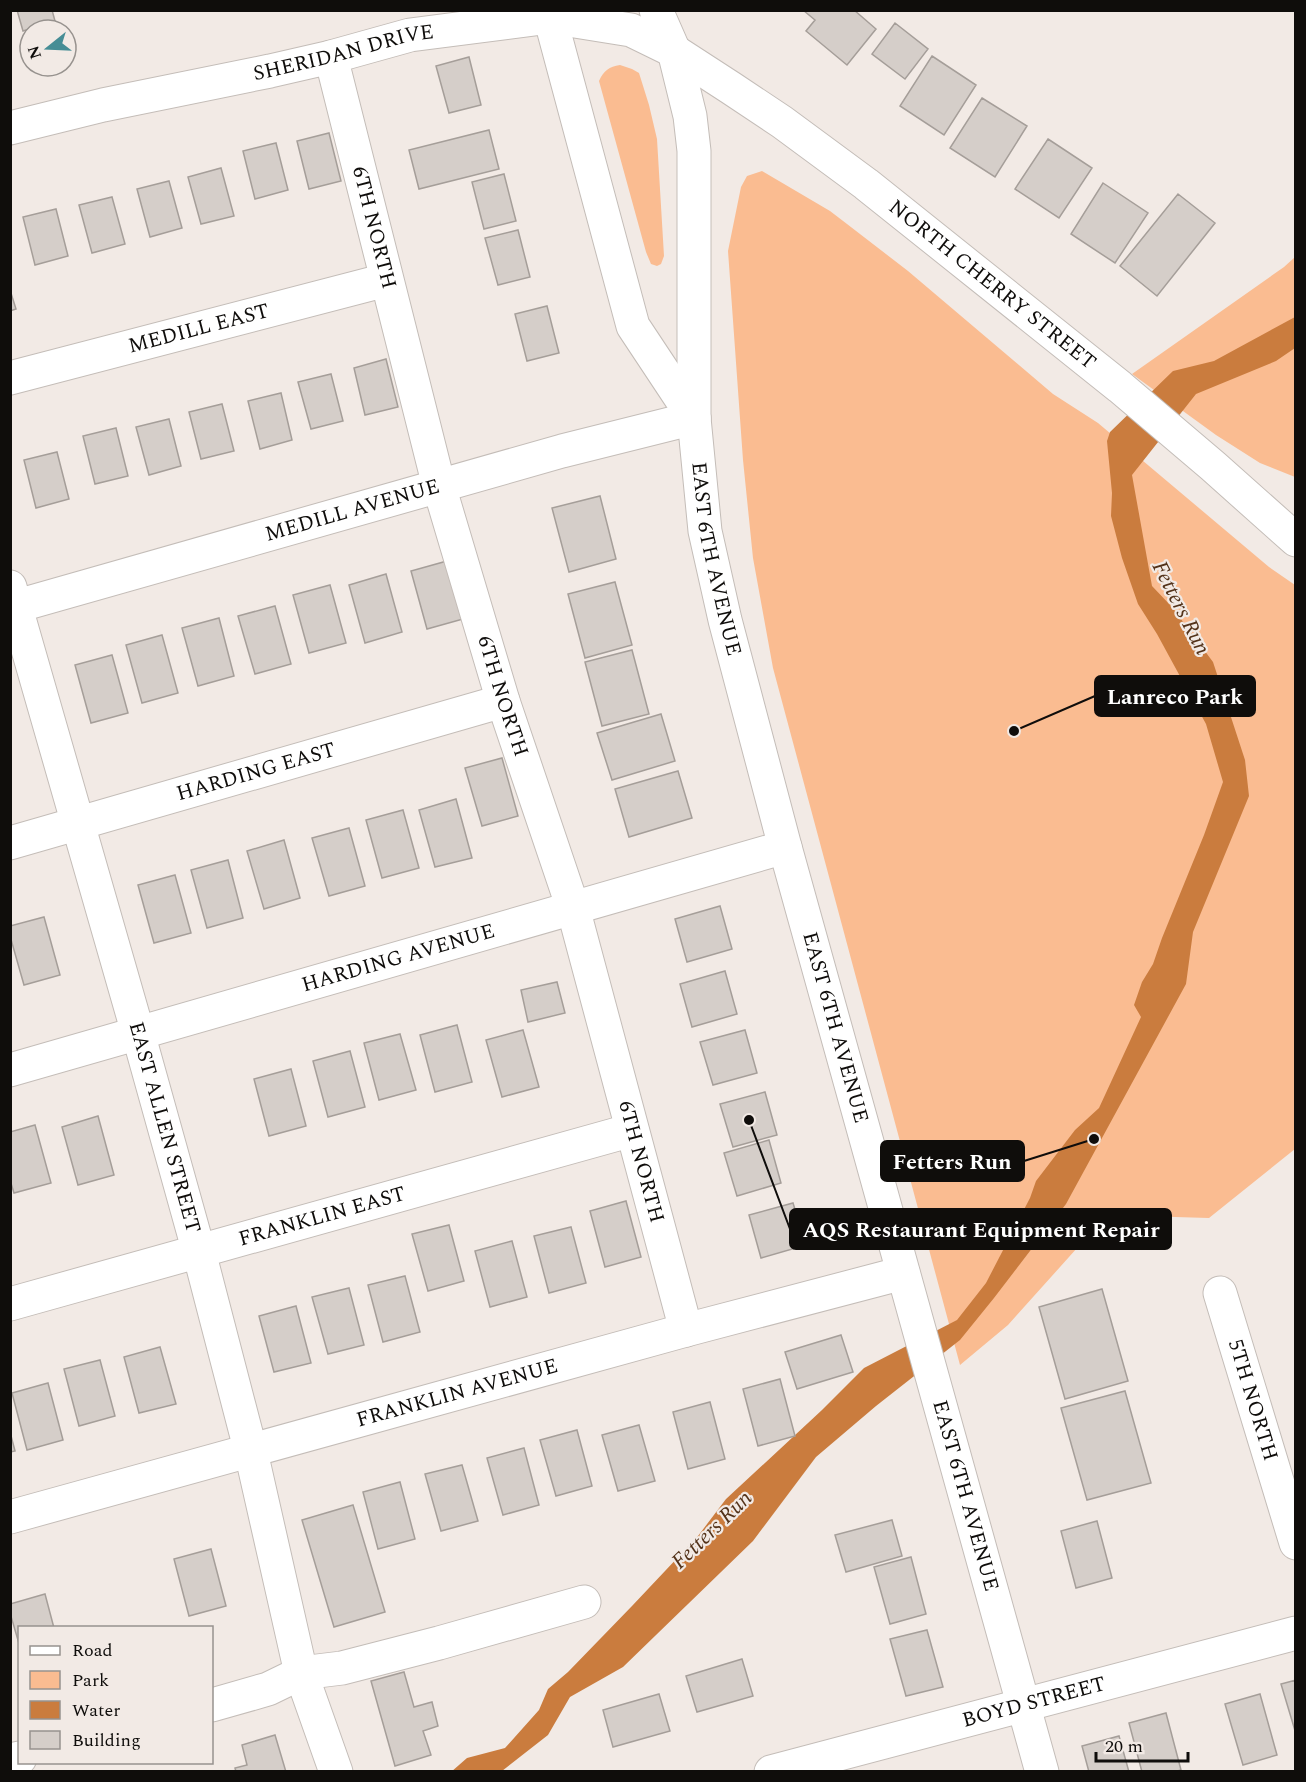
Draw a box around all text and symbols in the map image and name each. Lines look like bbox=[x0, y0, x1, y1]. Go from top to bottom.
street label: SHERIDAN DRIVE bbox=[250, 16, 436, 90]
north arrow bbox=[18, 18, 78, 78]
text: N bbox=[21, 42, 48, 62]
street label: 6TH NORTH bbox=[343, 163, 405, 292]
street label: NORTH CHERRY STREET bbox=[881, 192, 1103, 378]
street label: MEDILL EAST bbox=[125, 295, 273, 363]
street label: EAST 6TH AVENUE bbox=[682, 460, 750, 660]
street label: MEDILL AVENUE bbox=[261, 471, 444, 551]
water label: Fetters Run bbox=[1143, 555, 1219, 661]
street label: 6TH NORTH bbox=[468, 632, 537, 761]
callout: Lanreco Park bbox=[1095, 676, 1255, 716]
text: Lanreco Park bbox=[1107, 681, 1244, 714]
street label: HARDING EAST bbox=[173, 734, 339, 810]
street label: HARDING AVENUE bbox=[298, 915, 499, 1001]
street label: EAST 6TH AVENUE bbox=[793, 928, 877, 1127]
street label: EAST ALLEN STREET bbox=[120, 1018, 209, 1237]
street label: 6TH NORTH bbox=[609, 1097, 673, 1227]
callout: Fetters Run bbox=[881, 1141, 1024, 1181]
text: Fetters Run bbox=[892, 1146, 1012, 1179]
street label: FRANKLIN EAST bbox=[235, 1178, 409, 1255]
callout: AQS Restaurant Equipment Repair bbox=[790, 1209, 1171, 1249]
text: AQS Restaurant Equipment Repair bbox=[802, 1214, 1160, 1247]
street label: 5TH NORTH bbox=[1219, 1335, 1286, 1465]
street label: FRANKLIN AVENUE bbox=[353, 1350, 562, 1436]
street label: EAST 6TH AVENUE bbox=[923, 1396, 1007, 1595]
water label: Fetters Run bbox=[664, 1482, 760, 1577]
legend bbox=[18, 1626, 213, 1764]
text: Road bbox=[72, 1637, 113, 1664]
text: Park bbox=[72, 1667, 109, 1694]
street label: BOYD STREET bbox=[959, 1668, 1109, 1737]
text: Water bbox=[72, 1697, 120, 1724]
scale bar bbox=[1096, 1725, 1188, 1763]
text: Building bbox=[72, 1727, 141, 1754]
text: 20 m bbox=[1105, 1733, 1143, 1760]

